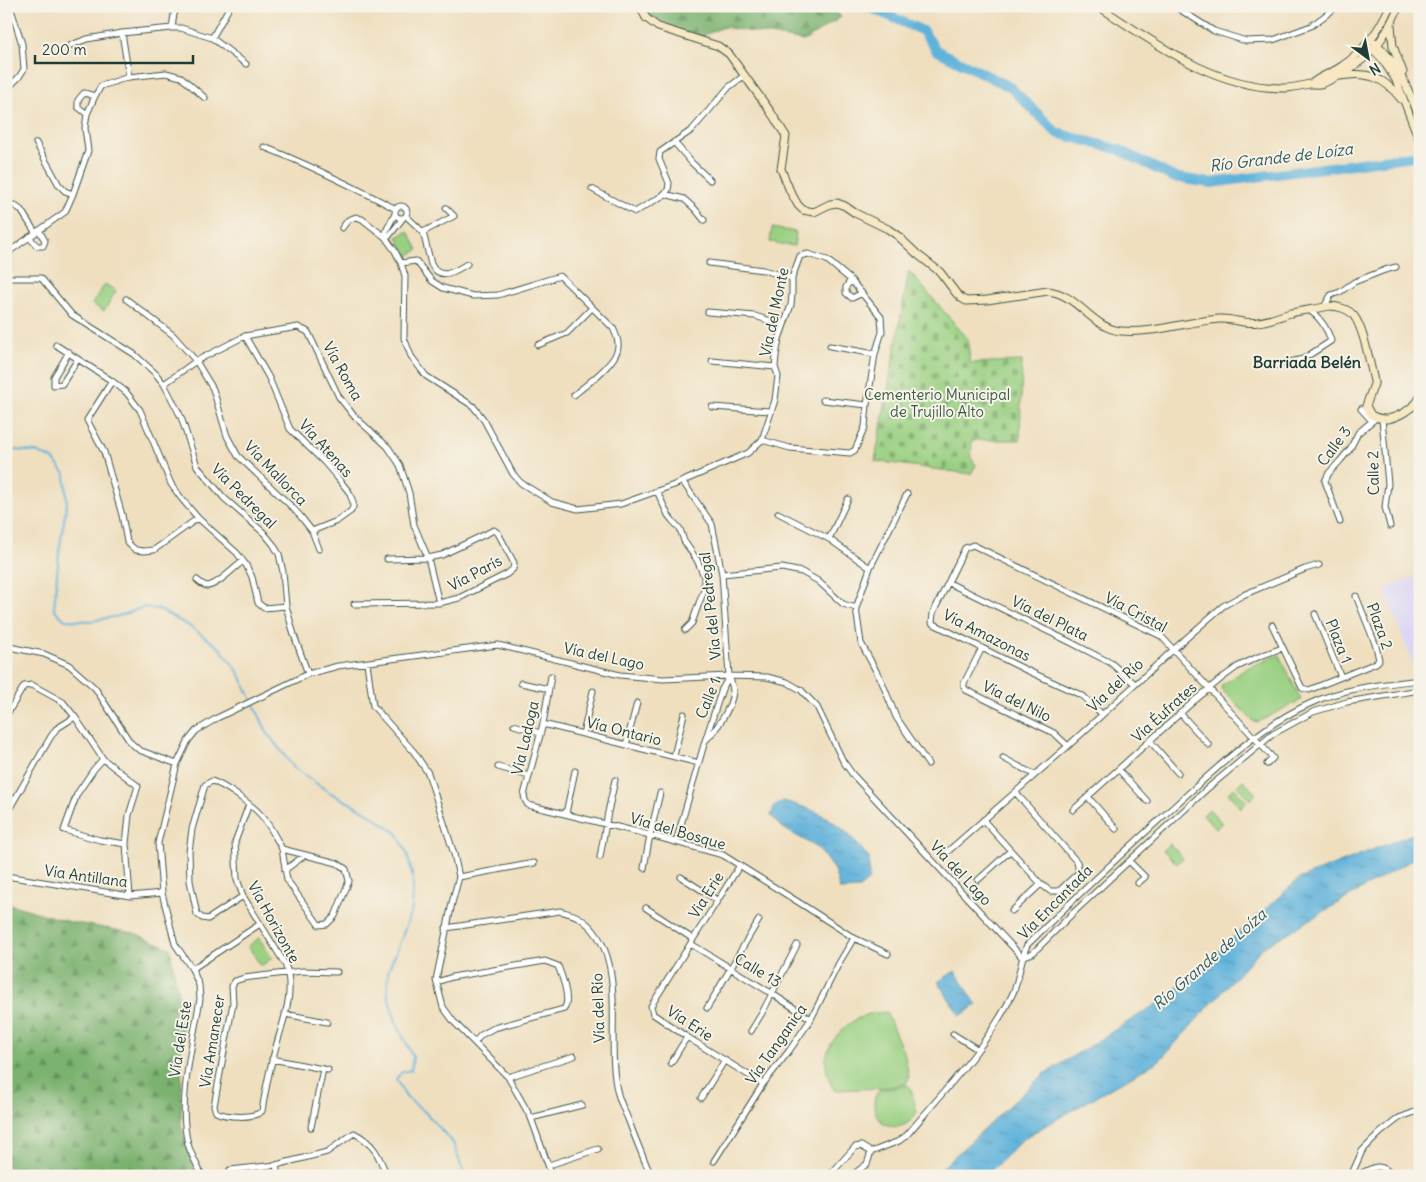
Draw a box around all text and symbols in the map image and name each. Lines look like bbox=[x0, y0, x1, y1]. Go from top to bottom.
scale bar bbox=[35, 32, 192, 64]
north arrow bbox=[1344, 32, 1394, 82]
text: 200 m bbox=[42, 40, 87, 59]
text: N bbox=[1366, 59, 1384, 79]
water label: Río Grande de Loíza bbox=[1208, 138, 1355, 176]
street label: Vía del Monte bbox=[755, 266, 793, 358]
street label: Vía Roma bbox=[319, 338, 367, 404]
district label: Barriada Belén bbox=[1253, 352, 1361, 372]
park label: Cementerio Municipal de Trujillo Alto bbox=[864, 385, 1010, 421]
street label: Vía Atenas bbox=[295, 415, 357, 481]
street label: Calle 3 bbox=[1313, 422, 1355, 470]
street label: Vía Mallorca bbox=[240, 437, 312, 510]
street label: Calle 2 bbox=[1363, 450, 1383, 496]
street label: Vía Pedregal bbox=[207, 459, 281, 533]
street label: Vía París bbox=[445, 551, 505, 595]
street label: Vía del Pedregal bbox=[695, 551, 725, 661]
street label: Vía Cristal bbox=[1102, 588, 1170, 636]
street label: Vía del Plata bbox=[1008, 591, 1092, 645]
street label: Plaza 2 bbox=[1363, 600, 1397, 652]
street label: Vía Amazonas bbox=[940, 605, 1034, 665]
street label: Plaza 1 bbox=[1322, 616, 1356, 666]
street label: Vía del Lago bbox=[562, 638, 646, 674]
street label: Vía del Río bbox=[1083, 654, 1147, 716]
street label: Calle 1 bbox=[691, 675, 725, 721]
street label: Vía del Nilo bbox=[980, 676, 1054, 726]
street label: Vía Éufrates bbox=[1127, 678, 1201, 746]
street label: Vía Ladoga bbox=[507, 699, 543, 777]
street label: Vía Ontario bbox=[585, 713, 663, 749]
street label: Vía del Bosque bbox=[628, 808, 728, 854]
street label: Vía del Lago bbox=[926, 837, 996, 909]
street label: Vía Encantada bbox=[1014, 860, 1097, 943]
street label: Vía Antillana bbox=[43, 861, 129, 891]
street label: Via Erie bbox=[684, 868, 728, 922]
street label: Vía Horizonte bbox=[244, 878, 304, 966]
water label: Río Grande de Loíza bbox=[1148, 904, 1271, 1014]
street label: Calle 13 bbox=[731, 949, 785, 991]
street label: Vía del Río bbox=[587, 973, 609, 1043]
street label: Vía Amanecer bbox=[195, 993, 229, 1089]
street label: Vía del Este bbox=[165, 999, 195, 1079]
street label: Vía Tanganica bbox=[741, 1000, 811, 1088]
street label: Vía Erie bbox=[663, 1001, 717, 1045]

